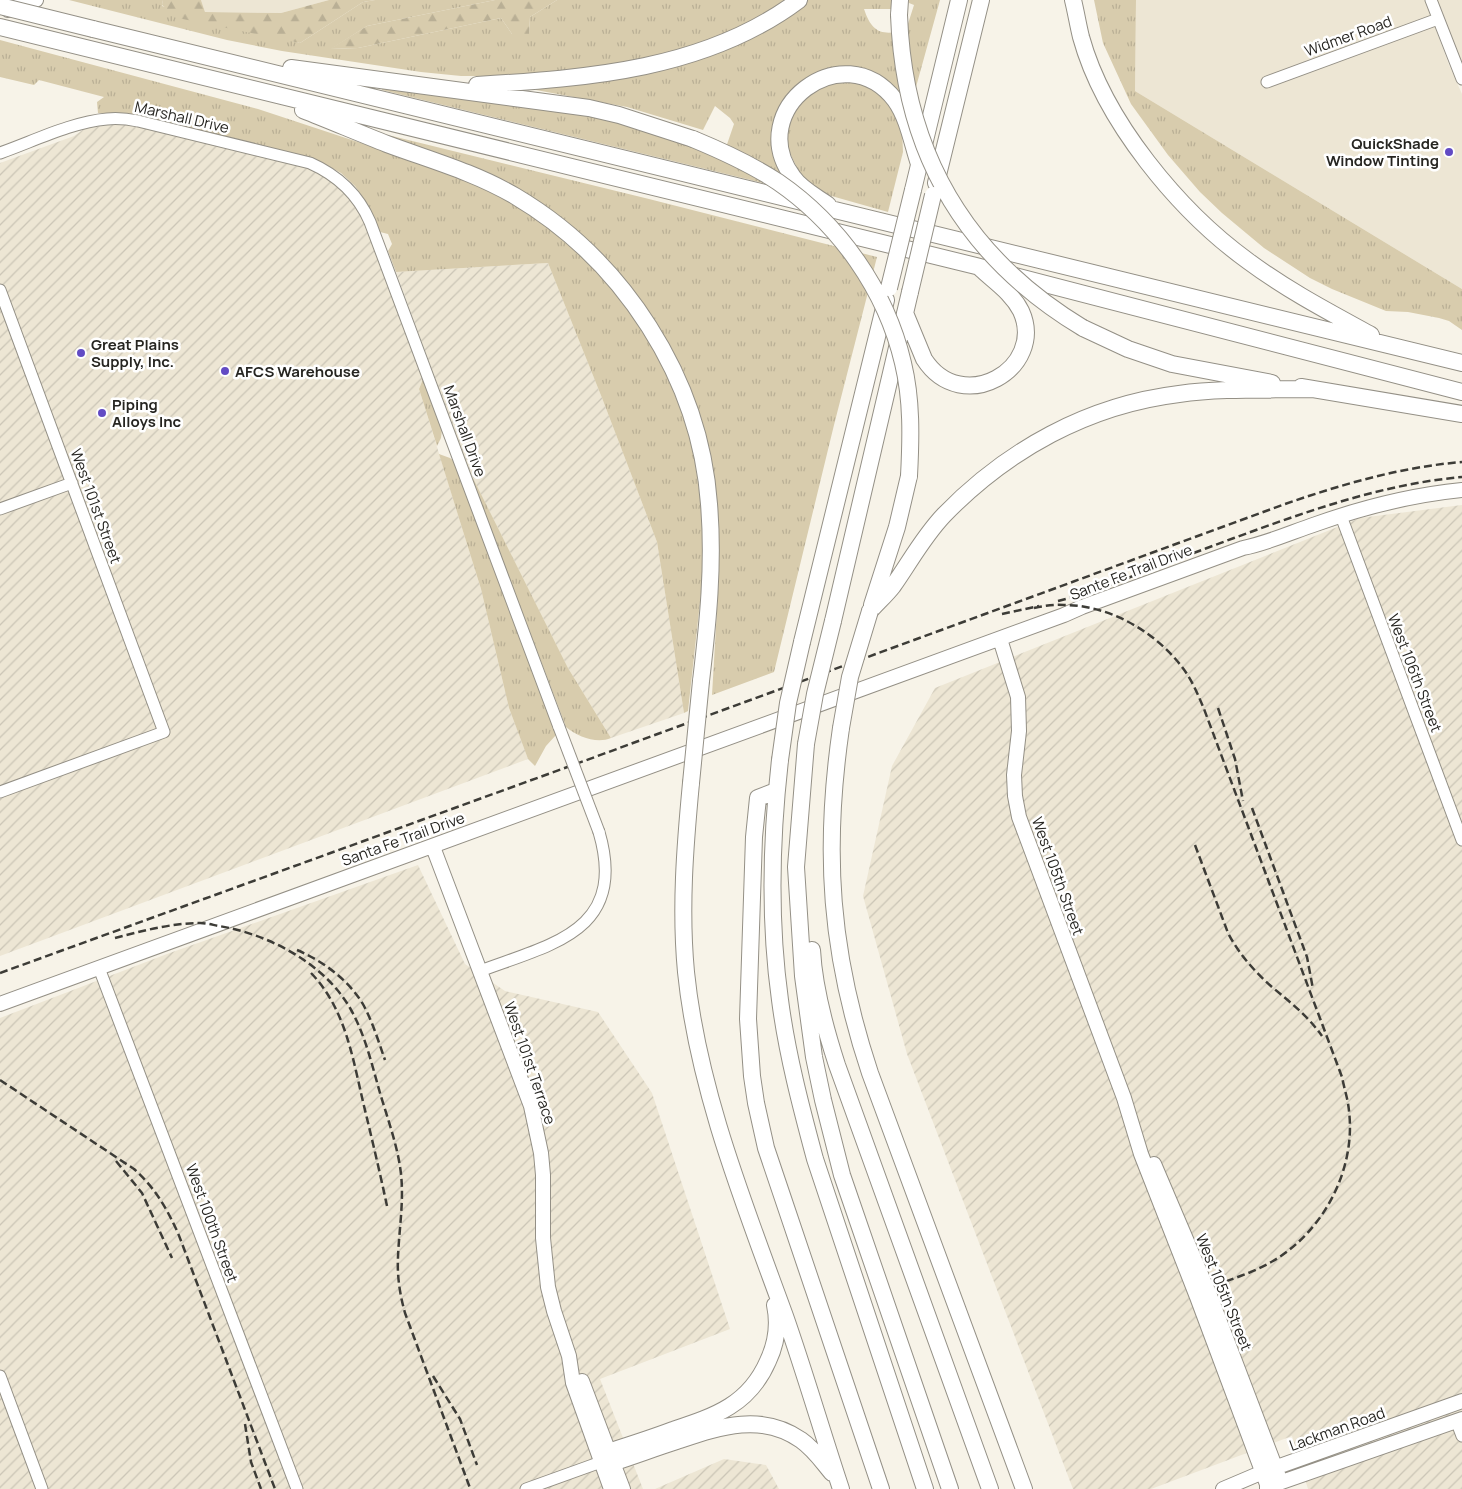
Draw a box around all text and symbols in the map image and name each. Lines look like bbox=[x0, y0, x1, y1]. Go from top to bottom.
street label: Widmer Road bbox=[1301, 10, 1395, 62]
street label: Marshall Drive bbox=[133, 96, 231, 138]
place label: QuickShade Window Tinting bbox=[1326, 133, 1439, 171]
marker: QuickShade Window Tinting bbox=[1443, 146, 1455, 158]
place label: Great Plains Supply, Inc. bbox=[91, 334, 179, 372]
marker: Great Plains Supply, Inc. bbox=[75, 347, 87, 359]
place label: AFCS Warehouse bbox=[235, 361, 360, 382]
marker: AFCS Warehouse bbox=[219, 365, 231, 377]
street label: Marshall Drive bbox=[439, 382, 491, 480]
place label: Piping Alloys Inc bbox=[112, 394, 181, 432]
marker: Piping Alloys Inc bbox=[96, 407, 108, 419]
street label: West 101st Street bbox=[66, 446, 126, 566]
street label: Sante Fe Trail Drive bbox=[1067, 539, 1196, 605]
street label: West 106th Street bbox=[1383, 611, 1447, 735]
street label: Santa Fe Trail Drive bbox=[338, 807, 468, 871]
street label: West 105th Street bbox=[1027, 814, 1089, 938]
street label: West 101st Terrace bbox=[499, 999, 561, 1127]
street label: West 100th Street bbox=[181, 1161, 243, 1285]
street label: West 105th Street bbox=[1191, 1230, 1257, 1354]
street label: Lackman Road bbox=[1286, 1402, 1388, 1456]

